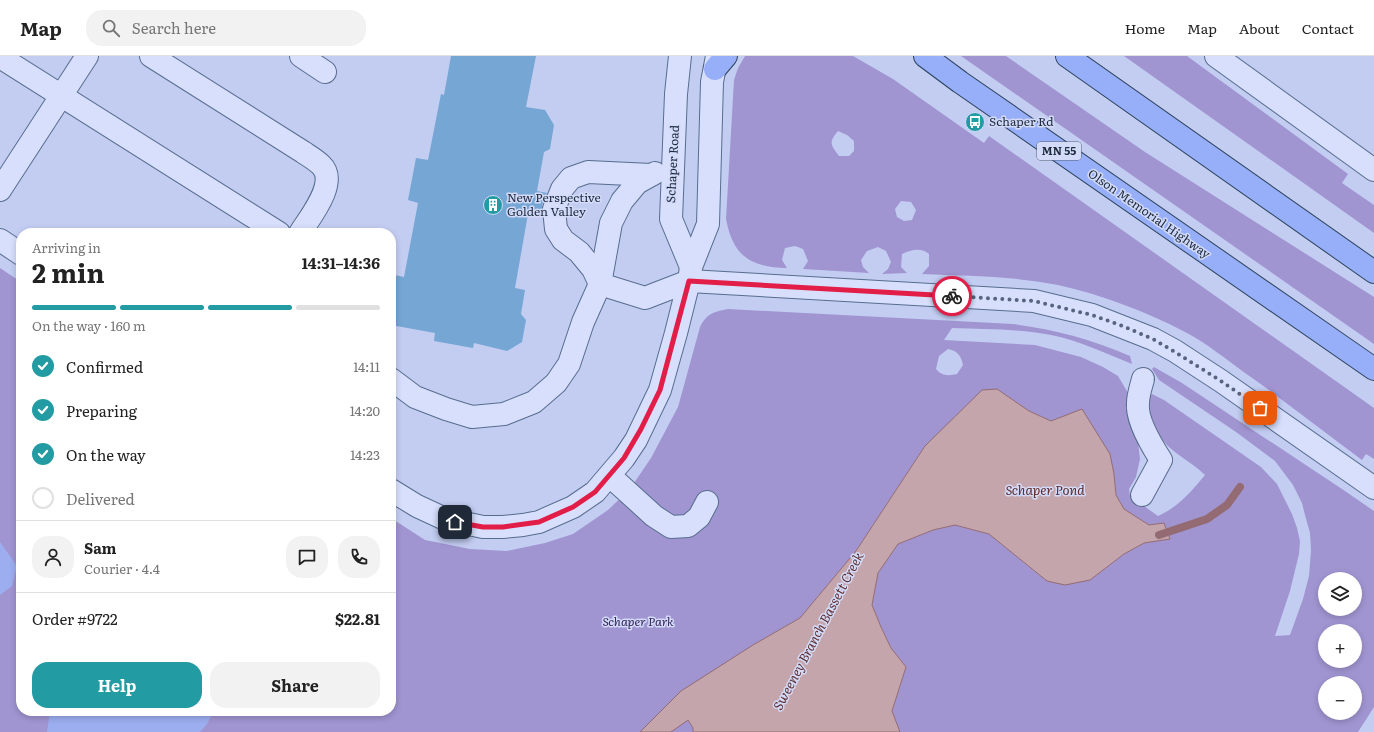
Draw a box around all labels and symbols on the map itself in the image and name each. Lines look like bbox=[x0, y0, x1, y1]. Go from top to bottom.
bus stop icon: Schaper Rd bbox=[964, 111, 986, 133]
place label: Schaper Rd bbox=[989, 112, 1054, 130]
street label: Schaper Road bbox=[661, 124, 683, 203]
road number: MN 55 bbox=[1037, 142, 1081, 160]
street label: Olson Memorial Highway bbox=[1085, 164, 1214, 262]
place label: New Perspective Golden Valley bbox=[507, 188, 601, 220]
building icon: New Perspective Golden Valley bbox=[482, 194, 504, 216]
courier bbox=[932, 276, 972, 316]
pin bbox=[1243, 391, 1277, 425]
water label: Schaper Pond bbox=[1005, 480, 1085, 499]
pin bbox=[438, 505, 472, 539]
water label: Sweeney Branch Bassett Creek bbox=[768, 548, 868, 713]
park label: Schaper Park bbox=[602, 612, 674, 630]

